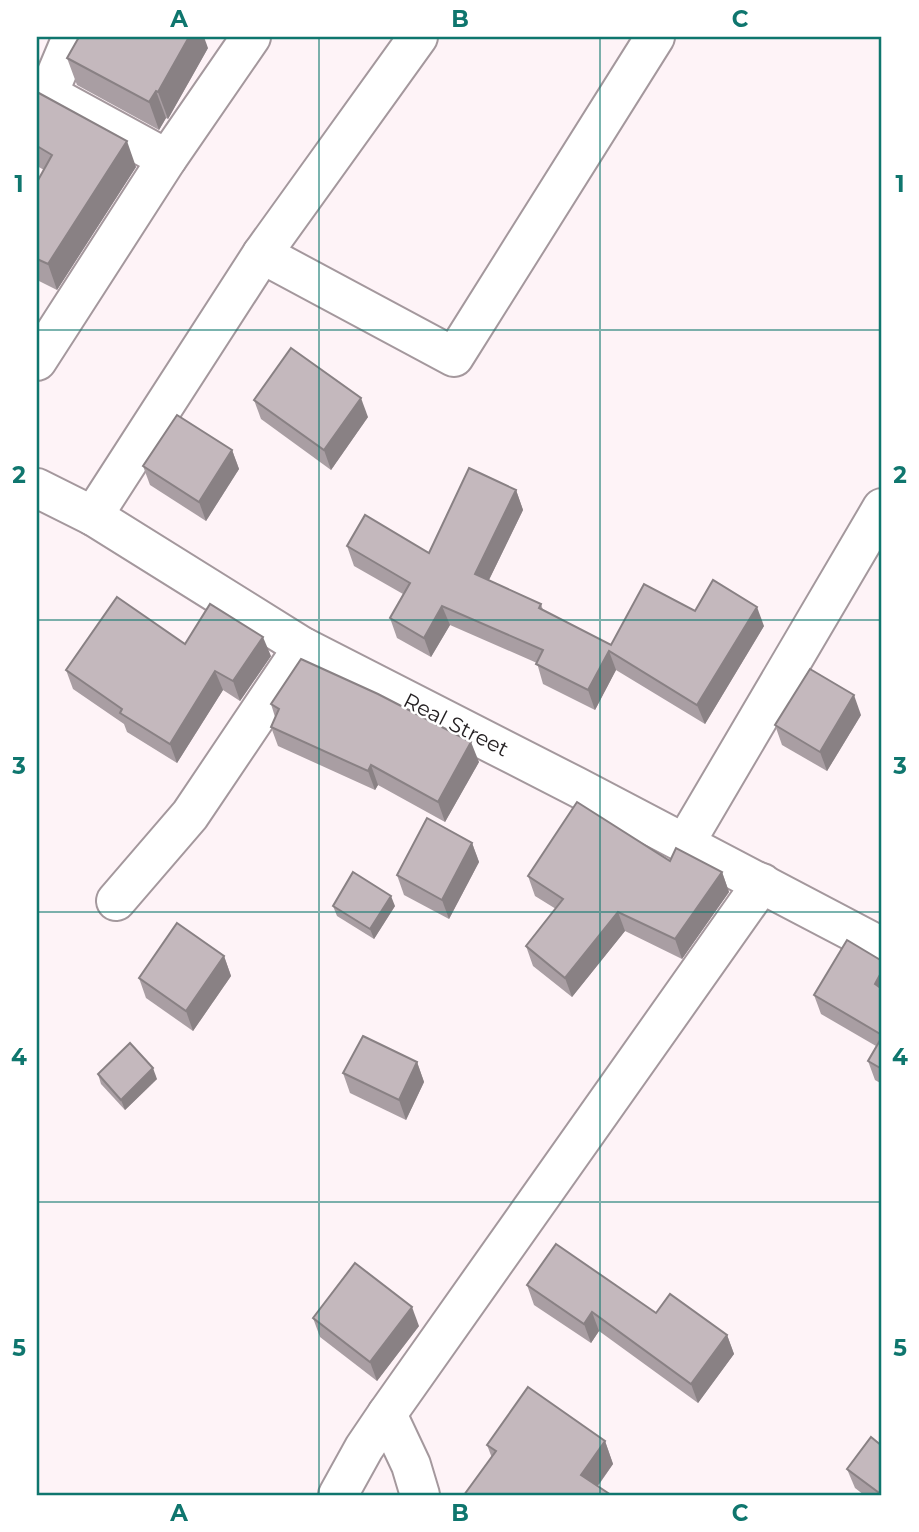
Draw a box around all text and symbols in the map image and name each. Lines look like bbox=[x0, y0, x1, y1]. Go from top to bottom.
text: A bbox=[169, 5, 188, 33]
text: B bbox=[451, 5, 469, 33]
text: C bbox=[732, 5, 749, 33]
text: 1 bbox=[14, 170, 24, 198]
text: 1 bbox=[895, 170, 905, 198]
text: 2 bbox=[12, 461, 26, 489]
text: 2 bbox=[893, 461, 907, 489]
street label: Real Street bbox=[400, 687, 513, 762]
text: 3 bbox=[11, 752, 26, 780]
text: 3 bbox=[892, 752, 907, 780]
text: 4 bbox=[11, 1043, 27, 1071]
text: 4 bbox=[892, 1043, 908, 1071]
text: 5 bbox=[12, 1334, 26, 1362]
text: 5 bbox=[893, 1334, 907, 1362]
text: A bbox=[169, 1499, 188, 1527]
text: B bbox=[451, 1499, 469, 1527]
text: C bbox=[732, 1499, 749, 1527]

